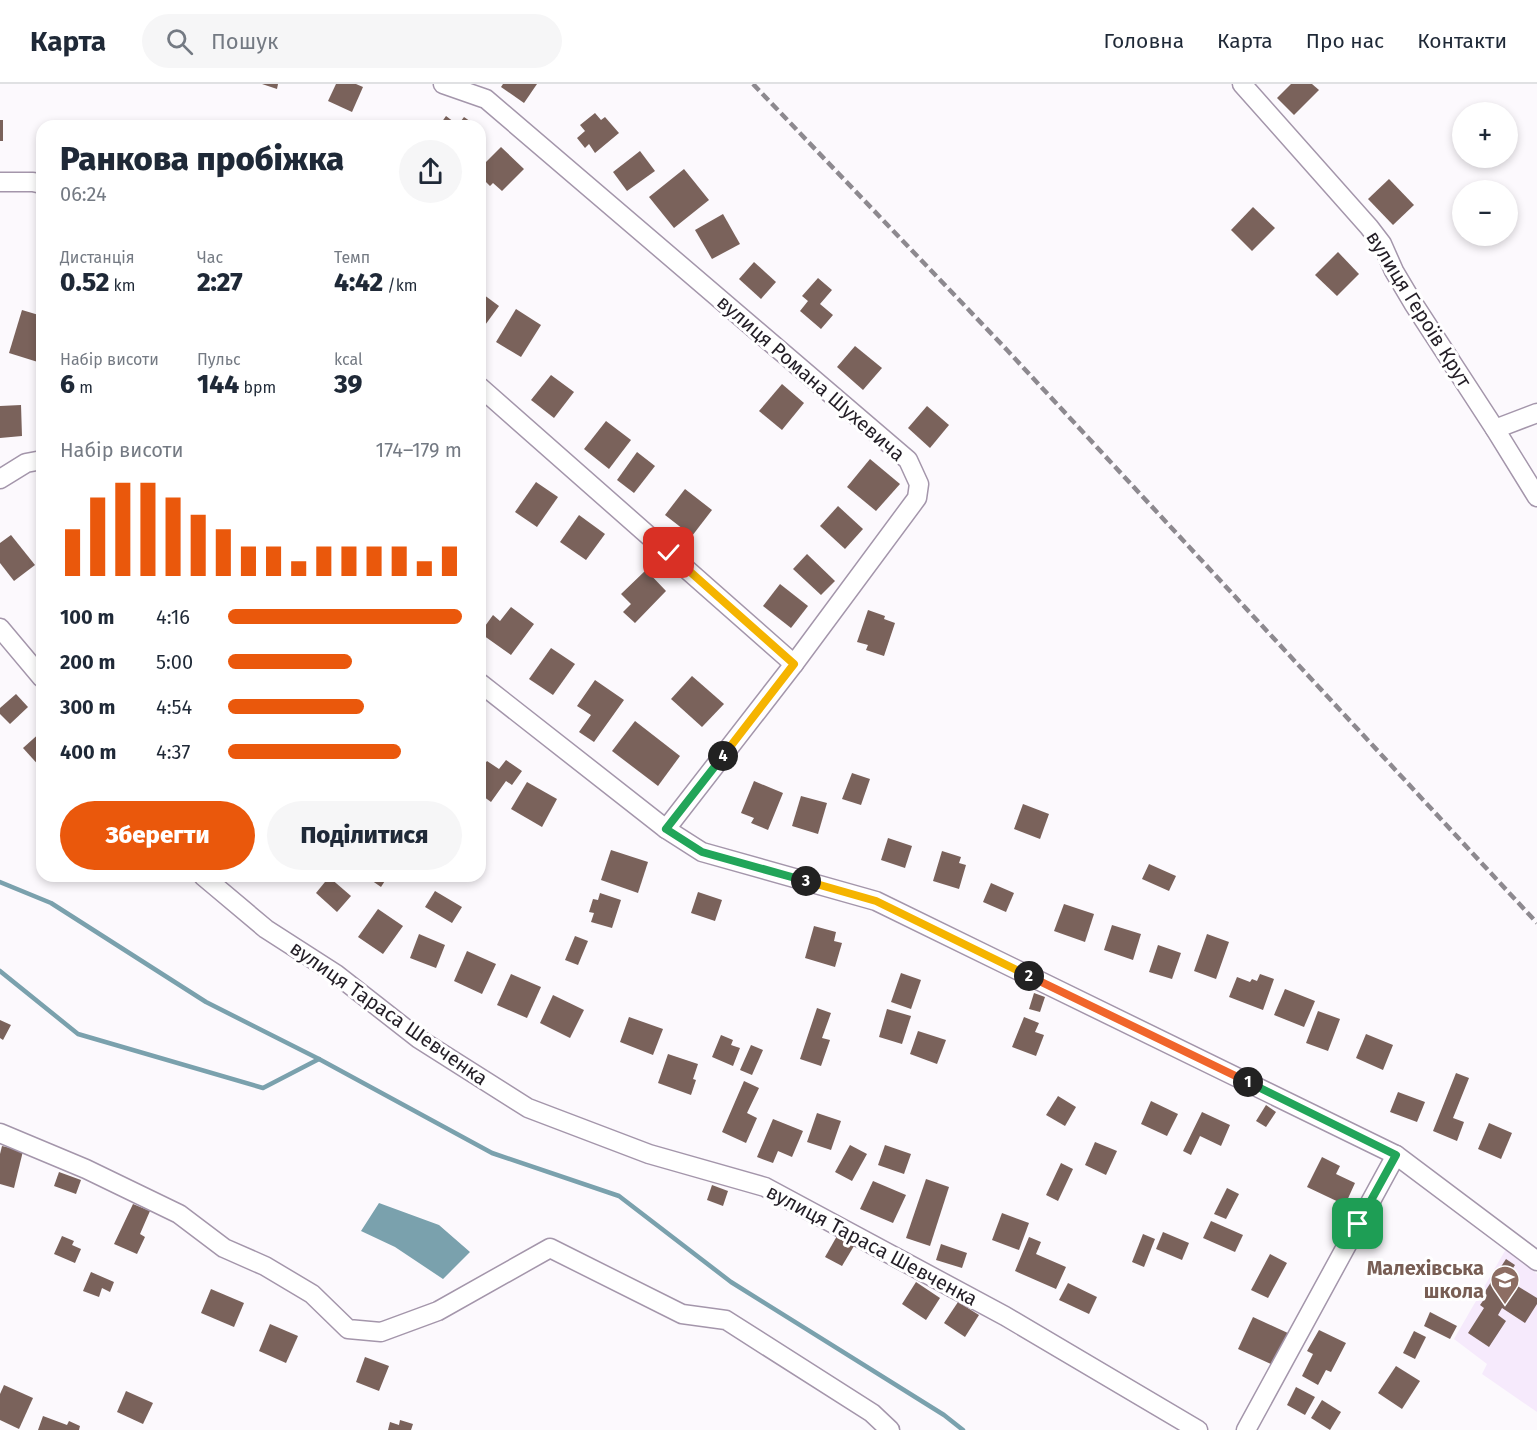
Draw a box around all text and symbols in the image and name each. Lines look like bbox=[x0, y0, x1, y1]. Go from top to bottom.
search box bbox=[142, 14, 562, 68]
text: Карта bbox=[30, 25, 106, 58]
icon: search bbox=[163, 25, 196, 58]
text: Пошук bbox=[211, 28, 278, 55]
text: Головна bbox=[1103, 28, 1184, 54]
text: Карта bbox=[1217, 28, 1273, 54]
text: Про нас bbox=[1306, 28, 1384, 54]
text: Контакти bbox=[1417, 28, 1507, 54]
map controls bbox=[1452, 102, 1518, 246]
button: + bbox=[1452, 102, 1518, 168]
text: Ранкова пробіжка bbox=[60, 139, 344, 179]
button: share bbox=[399, 140, 462, 203]
button: − bbox=[1452, 180, 1518, 246]
text: 06:24 bbox=[60, 182, 107, 206]
street label: вулиця Героїв Крут bbox=[1361, 227, 1477, 392]
text: Дистанція bbox=[60, 248, 134, 267]
text: Час bbox=[197, 248, 223, 267]
text: Темп bbox=[334, 248, 370, 267]
text: 0.52 bbox=[60, 267, 109, 298]
text: 2:27 bbox=[197, 267, 243, 298]
text: 4:42 bbox=[334, 267, 383, 298]
text: km bbox=[109, 276, 136, 295]
text: /km bbox=[383, 276, 418, 295]
street label: вулиця Романа Шухевича bbox=[712, 290, 910, 466]
text: Набір висоти bbox=[60, 350, 159, 369]
text: Пульс bbox=[197, 350, 241, 369]
text: kcal bbox=[334, 350, 363, 369]
text: 6 bbox=[60, 369, 75, 400]
text: 144 bbox=[197, 369, 239, 400]
text: 39 bbox=[334, 369, 362, 400]
text: m bbox=[75, 378, 93, 397]
text: bpm bbox=[239, 378, 276, 397]
text: Набір висоти bbox=[60, 438, 184, 462]
text: 174–179 m bbox=[376, 438, 462, 462]
pin bbox=[643, 527, 694, 578]
icon: check bbox=[652, 536, 685, 569]
text: 100 m bbox=[60, 605, 114, 629]
text: 4:16 bbox=[156, 605, 190, 629]
text: 200 m bbox=[60, 650, 115, 674]
text: 5:00 bbox=[156, 650, 193, 674]
text: 300 m bbox=[60, 695, 115, 719]
text: 4:54 bbox=[156, 695, 192, 719]
text: 400 m bbox=[60, 740, 116, 764]
text: 4:37 bbox=[156, 740, 190, 764]
pin: 4 bbox=[708, 741, 738, 771]
text: 4 bbox=[718, 746, 728, 765]
button: Зберегти bbox=[60, 801, 255, 870]
button: Поділитися bbox=[267, 801, 462, 870]
pin: 3 bbox=[791, 866, 821, 896]
text: 3 bbox=[802, 871, 810, 890]
street label: вулиця Тараса Шевченка bbox=[286, 936, 492, 1090]
pin: 2 bbox=[1014, 961, 1044, 991]
text: 2 bbox=[1025, 966, 1033, 985]
pin: 1 bbox=[1233, 1067, 1263, 1097]
text: 1 bbox=[1244, 1072, 1252, 1091]
street label: вулиця Тараса Шевченка bbox=[762, 1179, 982, 1311]
pin bbox=[1332, 1198, 1383, 1249]
icon: arrive bbox=[1341, 1207, 1374, 1240]
place label: Малехівська школа bbox=[1367, 1256, 1484, 1303]
school or university icon: Малехівська школа bbox=[1489, 1264, 1521, 1306]

